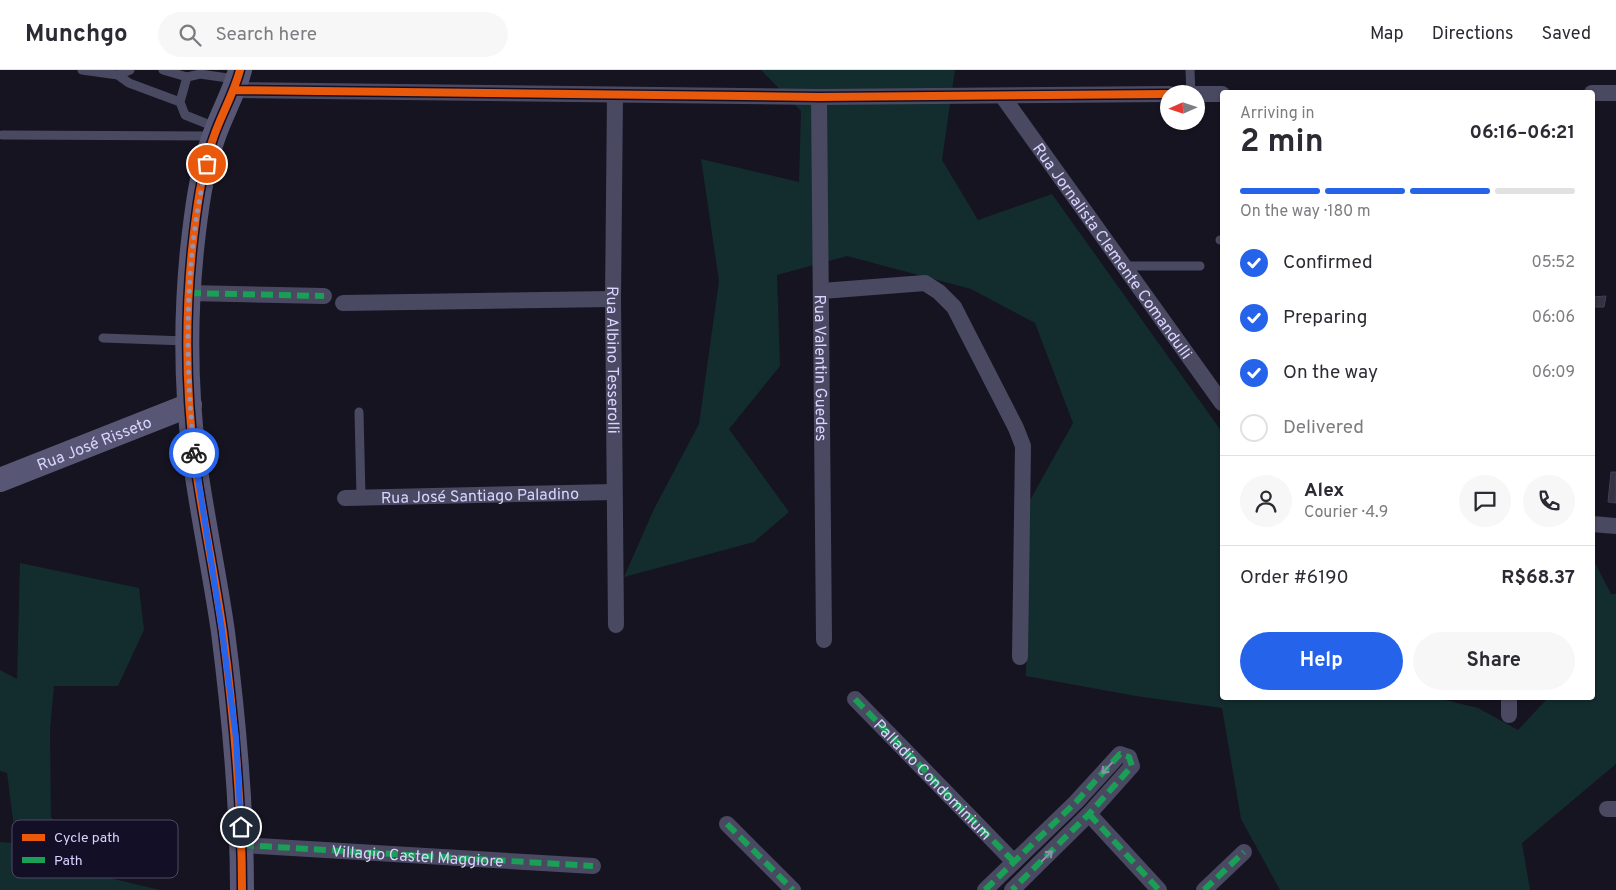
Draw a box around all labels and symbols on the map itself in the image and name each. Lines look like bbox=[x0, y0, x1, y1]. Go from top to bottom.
north arrow bbox=[1160, 85, 1205, 130]
street label: Rua Jornalista Clemente Comandulli bbox=[1027, 140, 1195, 364]
pin bbox=[186, 143, 228, 185]
street label: Rua Albino Tesserolli bbox=[601, 286, 622, 434]
street label: Rua Valentin Guedes bbox=[809, 294, 830, 442]
street label: Rua José Risseto bbox=[34, 413, 155, 476]
courier bbox=[169, 428, 219, 478]
street label: Rua José Santiago Paladino bbox=[381, 485, 579, 509]
street label: Palladio Condominium bbox=[868, 716, 995, 845]
one-way arrow bbox=[1101, 762, 1112, 775]
pin bbox=[220, 806, 262, 848]
legend bbox=[12, 820, 178, 878]
text: Cycle path bbox=[54, 830, 120, 847]
street label: Villagio Castel Maggiore bbox=[331, 842, 504, 873]
one-way arrow bbox=[1041, 849, 1053, 862]
text: Path bbox=[54, 853, 83, 870]

